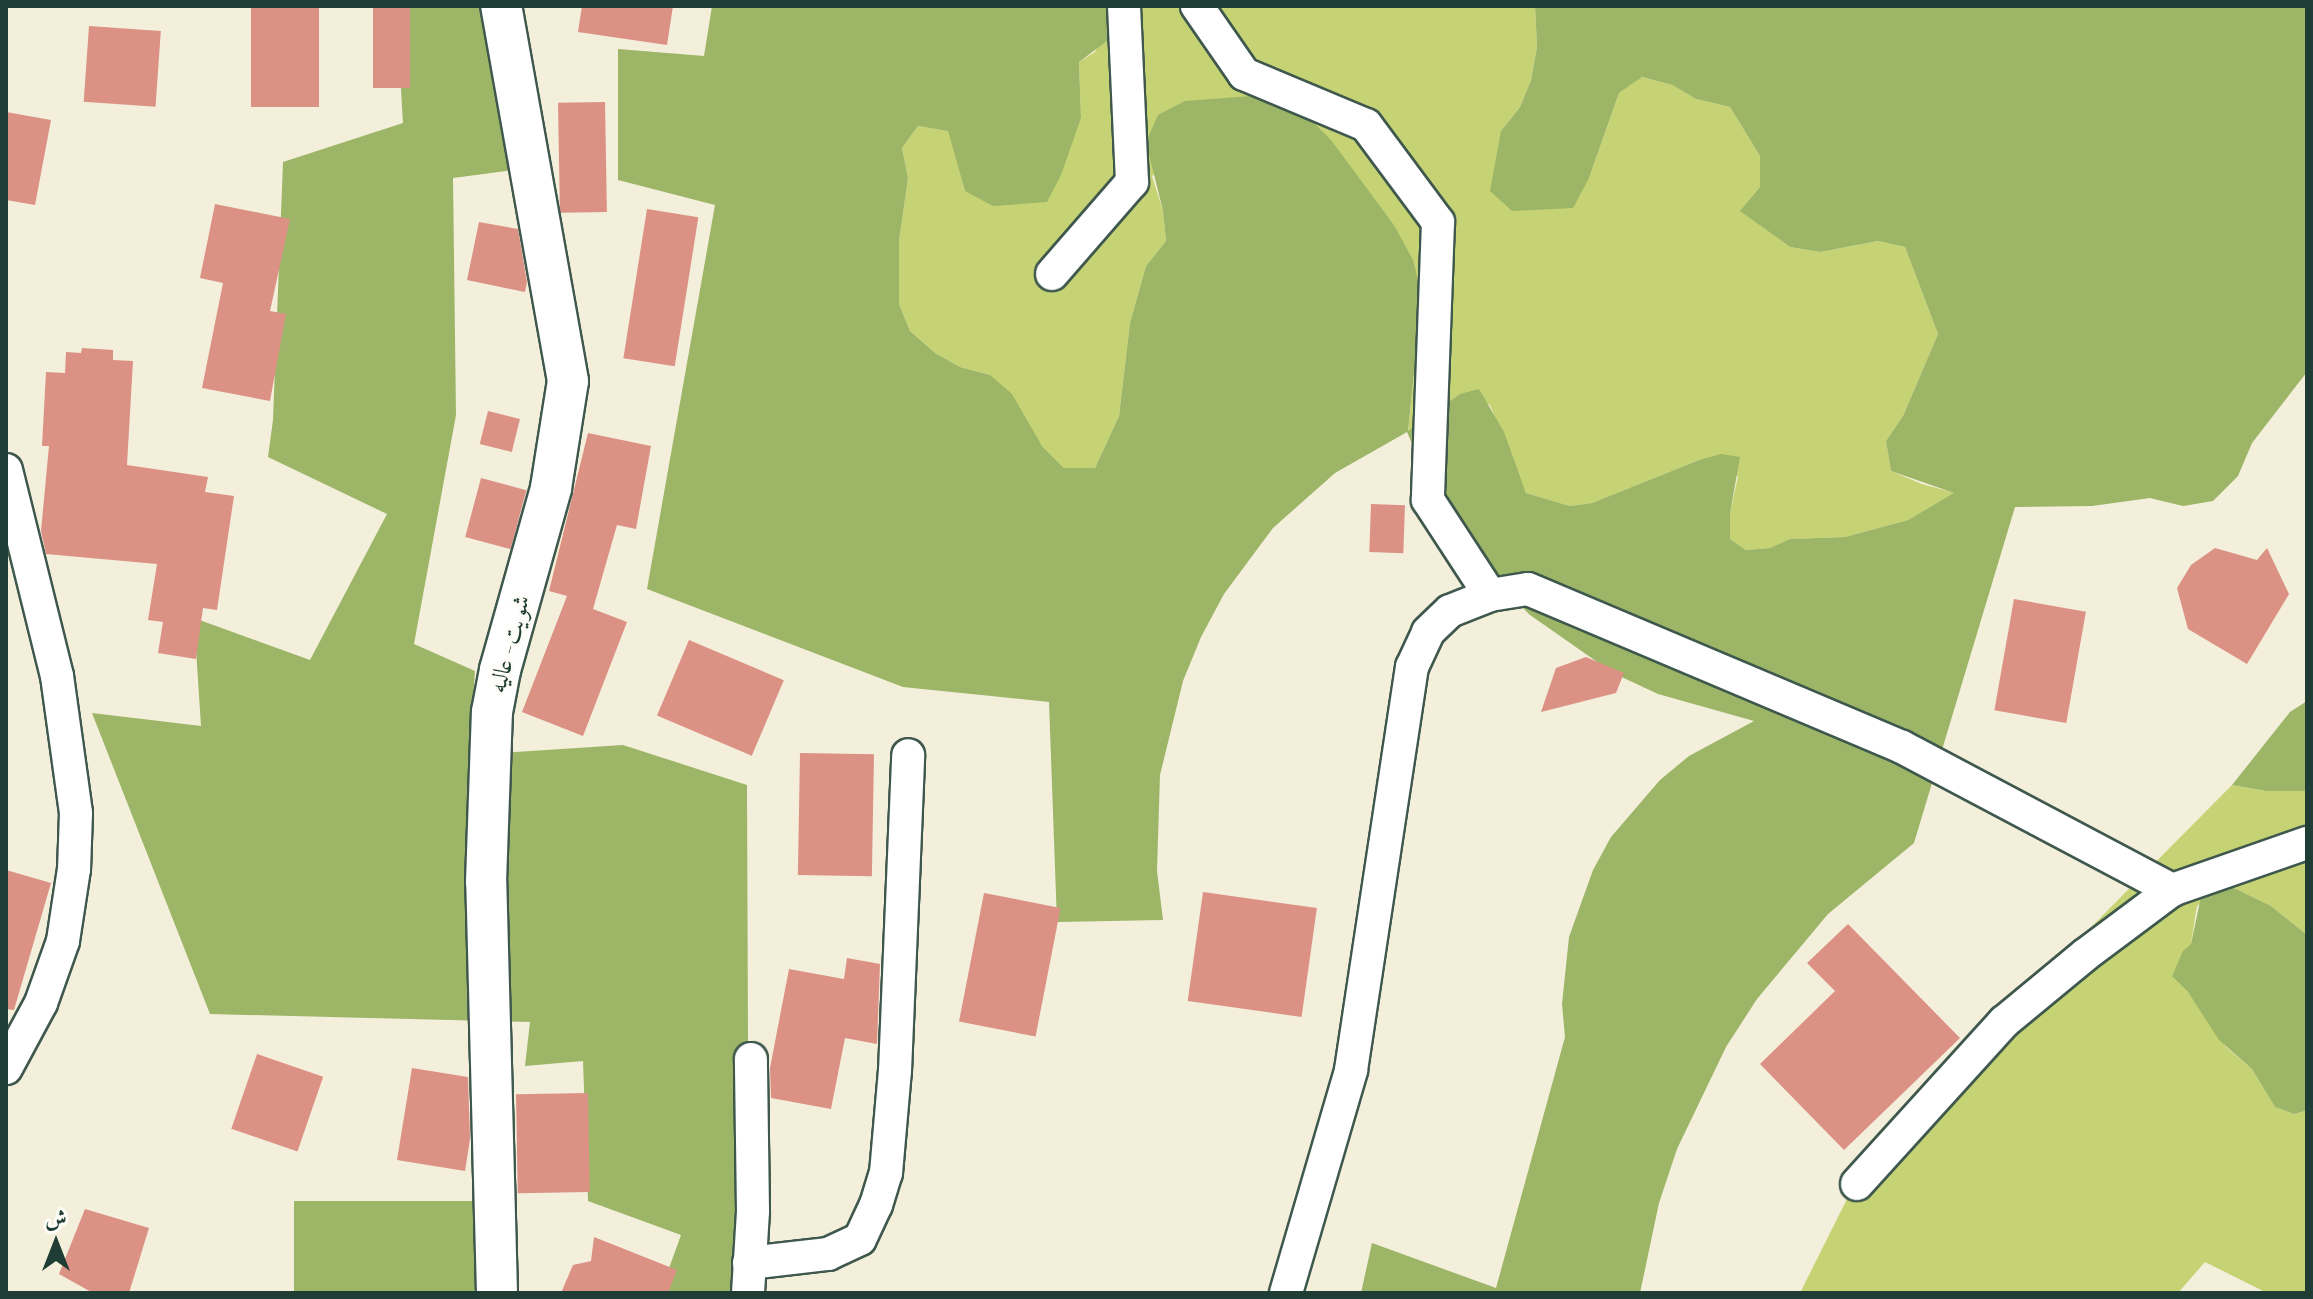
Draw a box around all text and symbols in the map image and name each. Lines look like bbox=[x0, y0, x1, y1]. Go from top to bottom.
street label: شويت - عاليه bbox=[483, 592, 537, 696]
north arrow bbox=[16, 1203, 96, 1283]
text: ش bbox=[45, 1206, 67, 1232]

